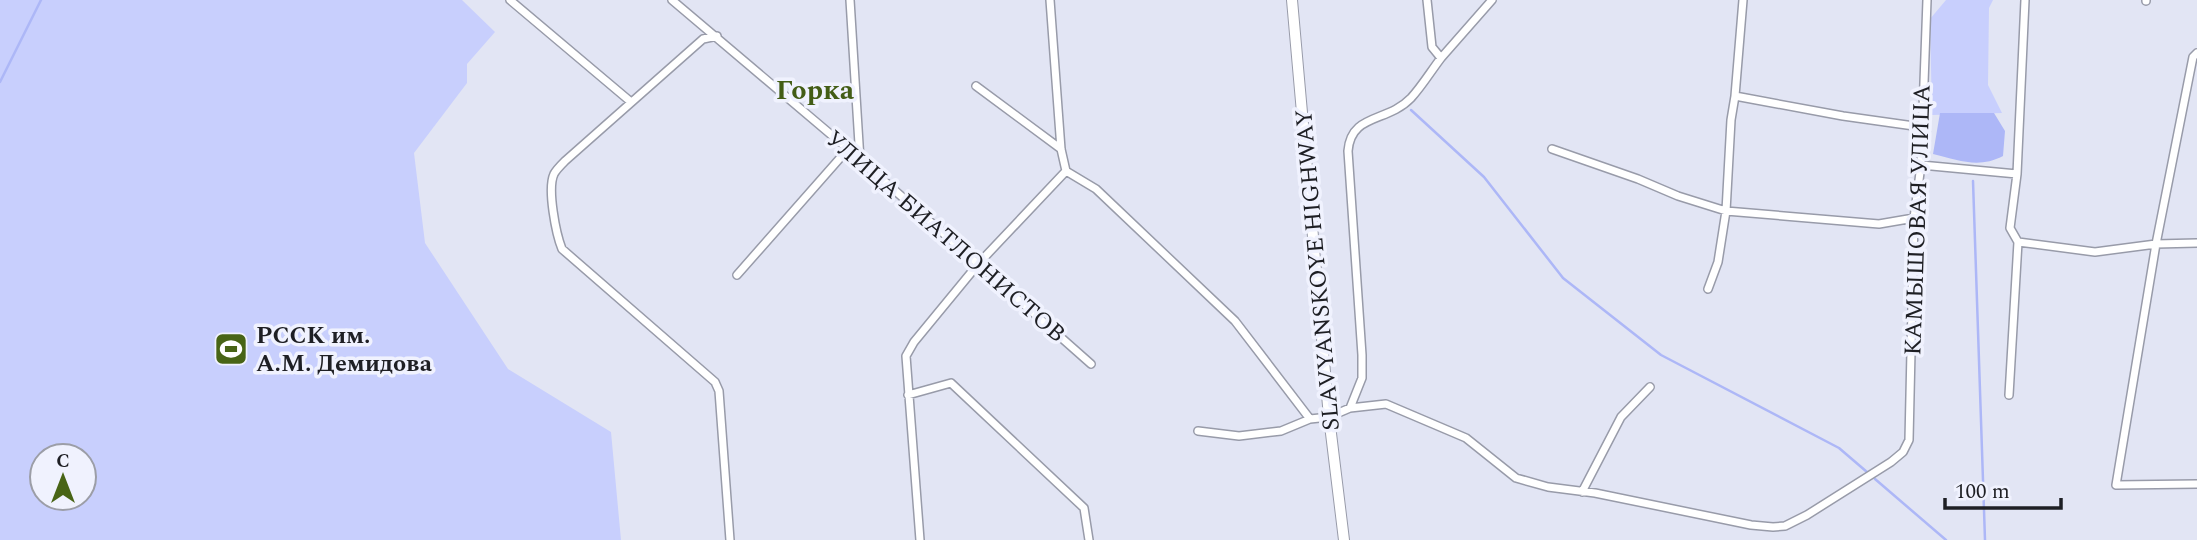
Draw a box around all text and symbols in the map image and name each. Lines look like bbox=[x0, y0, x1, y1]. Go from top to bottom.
district label: Горка bbox=[776, 69, 855, 112]
street label: КАМЫШОВАЯ УЛИЦА bbox=[1895, 84, 1941, 356]
street label: SLAVYANSKOYE HIGHWAY bbox=[1286, 108, 1350, 432]
street label: УЛИЦА БИАТЛОНИСТОВ bbox=[817, 122, 1074, 352]
place label: РССК им. А.М. Демидова bbox=[256, 318, 433, 382]
sports icon: РССК им. А.М. Демидова bbox=[212, 330, 250, 368]
north arrow bbox=[28, 442, 98, 512]
text: С bbox=[56, 447, 70, 476]
scale bar bbox=[1945, 466, 2060, 510]
text: 100 m bbox=[1955, 476, 2010, 508]

